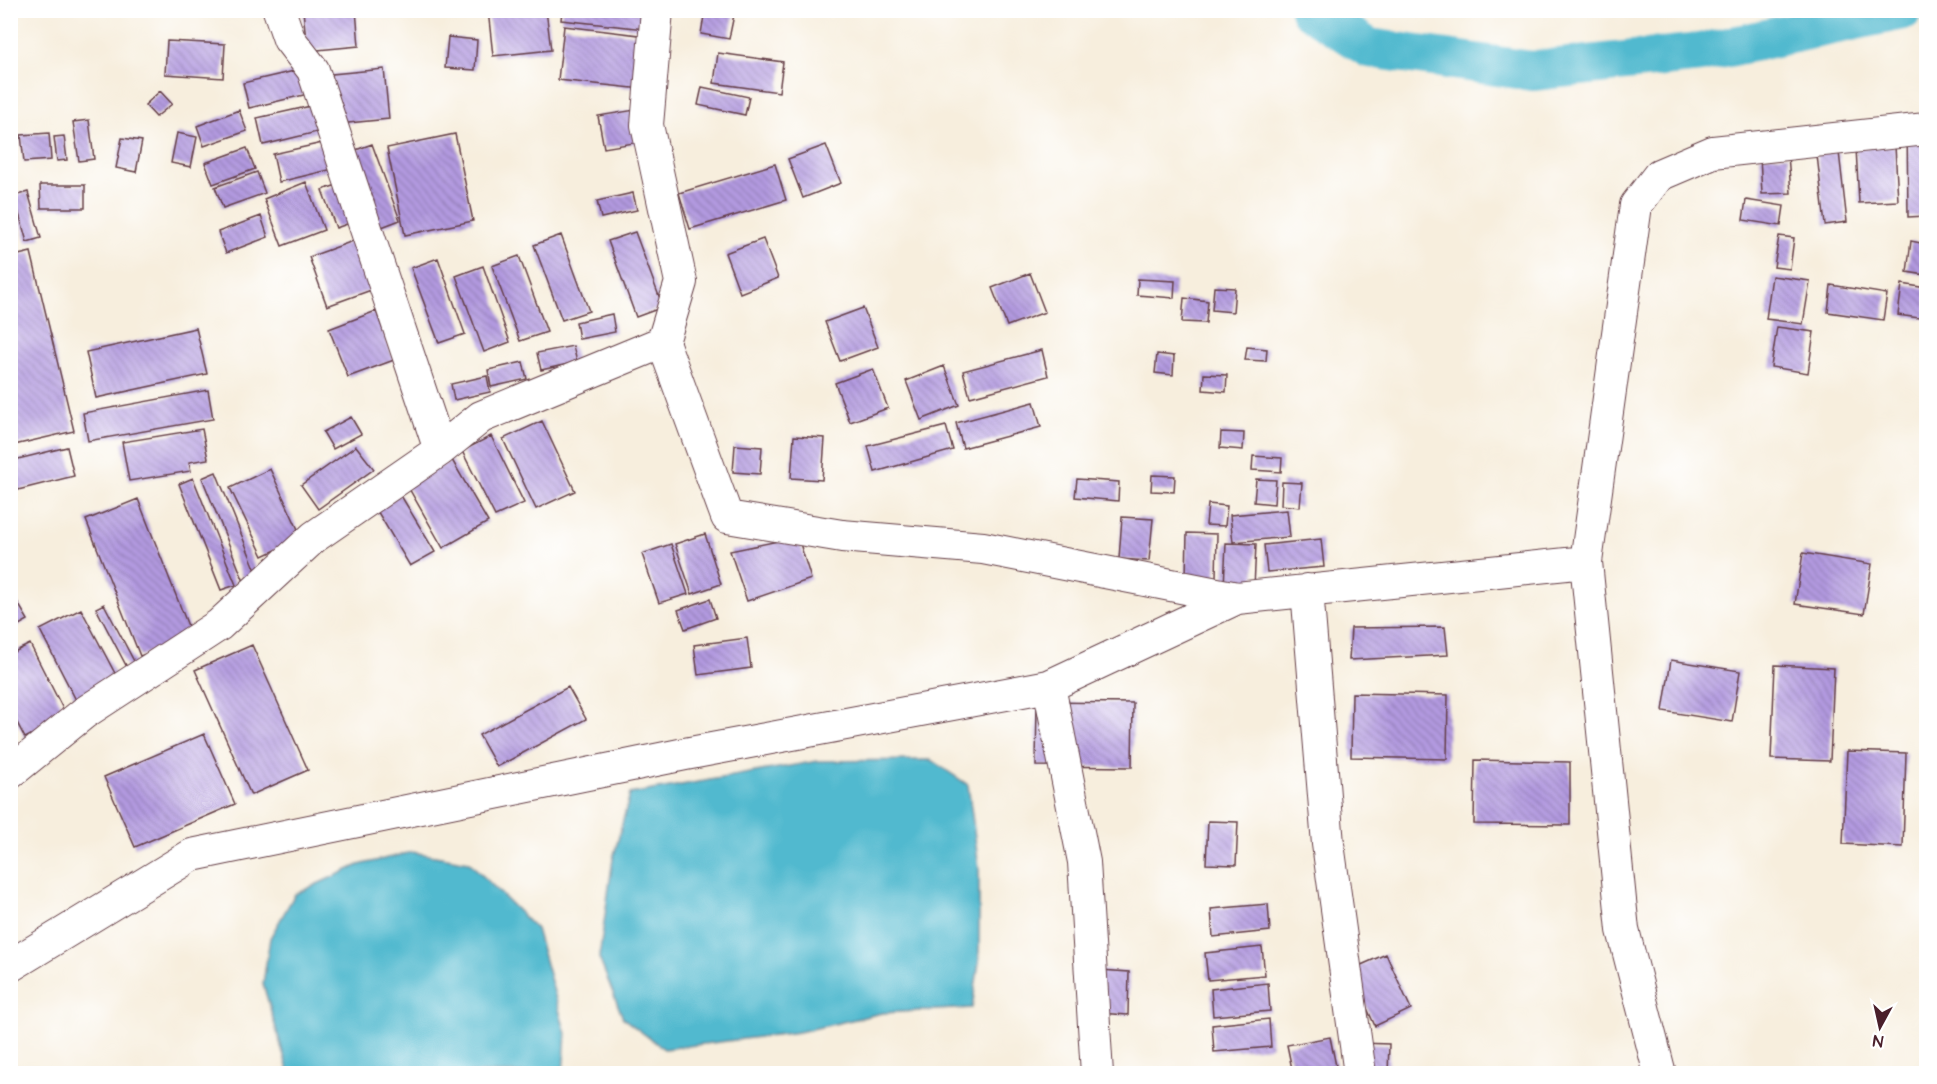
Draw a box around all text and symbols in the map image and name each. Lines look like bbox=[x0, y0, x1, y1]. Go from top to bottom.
north arrow bbox=[1850, 997, 1910, 1057]
text: N bbox=[1872, 1029, 1885, 1052]

